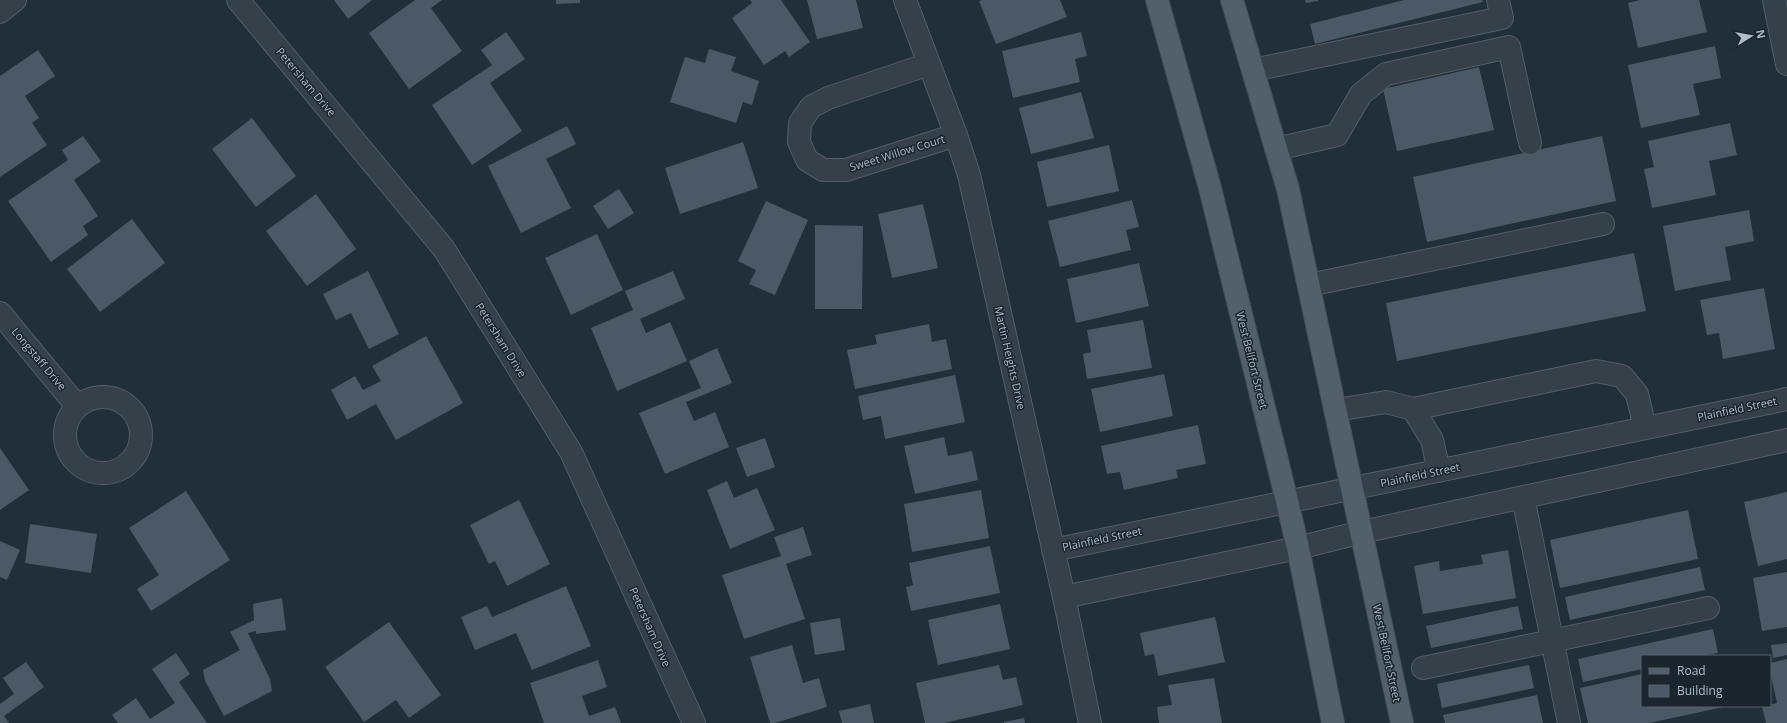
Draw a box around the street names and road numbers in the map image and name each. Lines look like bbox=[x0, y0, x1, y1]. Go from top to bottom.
street label: Petersham Drive bbox=[273, 44, 340, 119]
street label: Sweet Willow Court bbox=[847, 131, 946, 174]
street label: Petersham Drive bbox=[472, 300, 530, 380]
street label: Martin Heights Drive bbox=[991, 305, 1030, 411]
street label: West Bellfort Street bbox=[1233, 310, 1272, 410]
street label: Longstaff Drive bbox=[9, 324, 70, 393]
street label: Plainfield Street bbox=[1696, 393, 1778, 424]
street label: Plainfield Street bbox=[1379, 459, 1461, 490]
street label: Plainfield Street bbox=[1061, 523, 1143, 554]
street label: Petersham Drive bbox=[626, 585, 675, 669]
street label: West Bellfort Street bbox=[1370, 603, 1405, 703]

